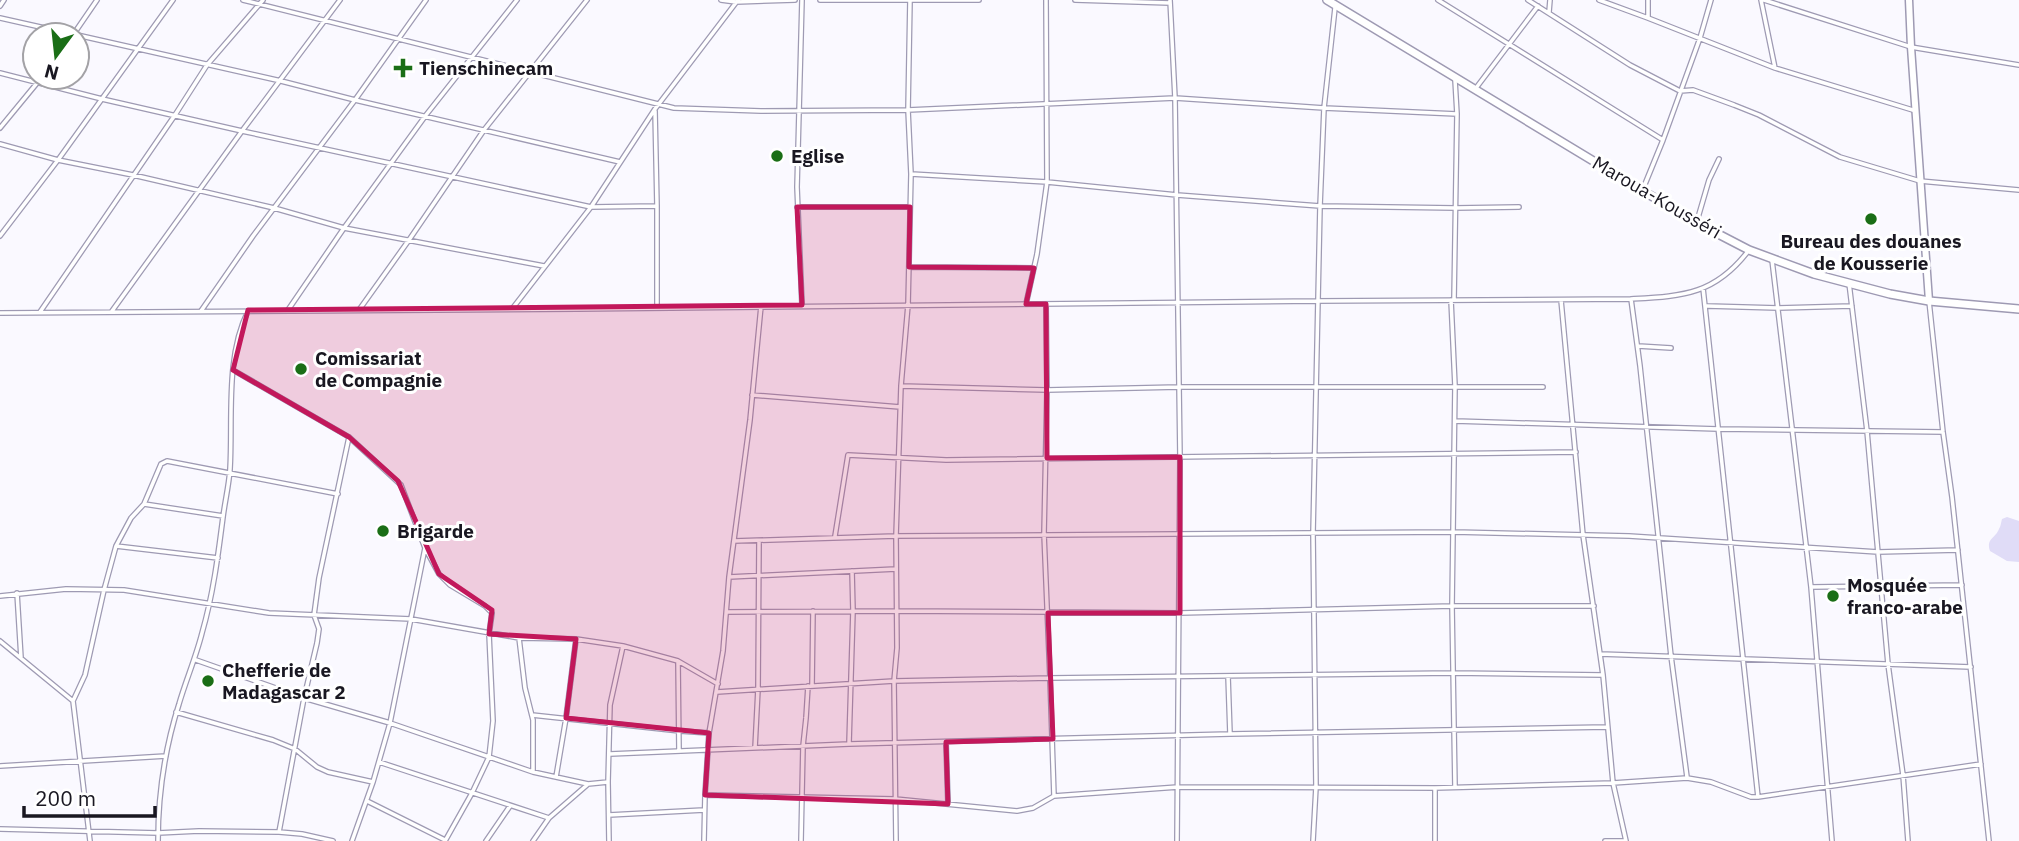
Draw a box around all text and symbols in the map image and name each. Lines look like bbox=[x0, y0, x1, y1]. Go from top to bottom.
north arrow bbox=[21, 21, 91, 91]
place label: Tienschinecam bbox=[419, 56, 553, 80]
marker: Tienschinecam bbox=[393, 58, 413, 78]
text: N bbox=[42, 59, 61, 86]
place label: Eglise bbox=[791, 144, 844, 168]
marker: Eglise bbox=[769, 148, 785, 164]
street label: Maroua-Kousséri bbox=[1588, 150, 1726, 244]
marker: Bureau des douanes de Kousserie bbox=[1863, 211, 1879, 227]
place label: Bureau des douanes de Kousserie bbox=[1780, 229, 1962, 275]
place label: Comissariat de Compagnie bbox=[315, 346, 442, 392]
marker: Comissariat de Compagnie bbox=[293, 361, 309, 377]
place label: Brigarde bbox=[397, 519, 474, 543]
marker: Brigarde bbox=[375, 523, 391, 539]
place label: Mosquée franco-arabe bbox=[1847, 573, 1963, 619]
marker: Mosquée franco-arabe bbox=[1825, 588, 1841, 604]
place label: Chefferie de Madagascar 2 bbox=[222, 658, 346, 704]
marker: Chefferie de Madagascar 2 bbox=[200, 673, 216, 689]
scale bar bbox=[24, 774, 156, 818]
text: 200 m bbox=[35, 784, 96, 812]

